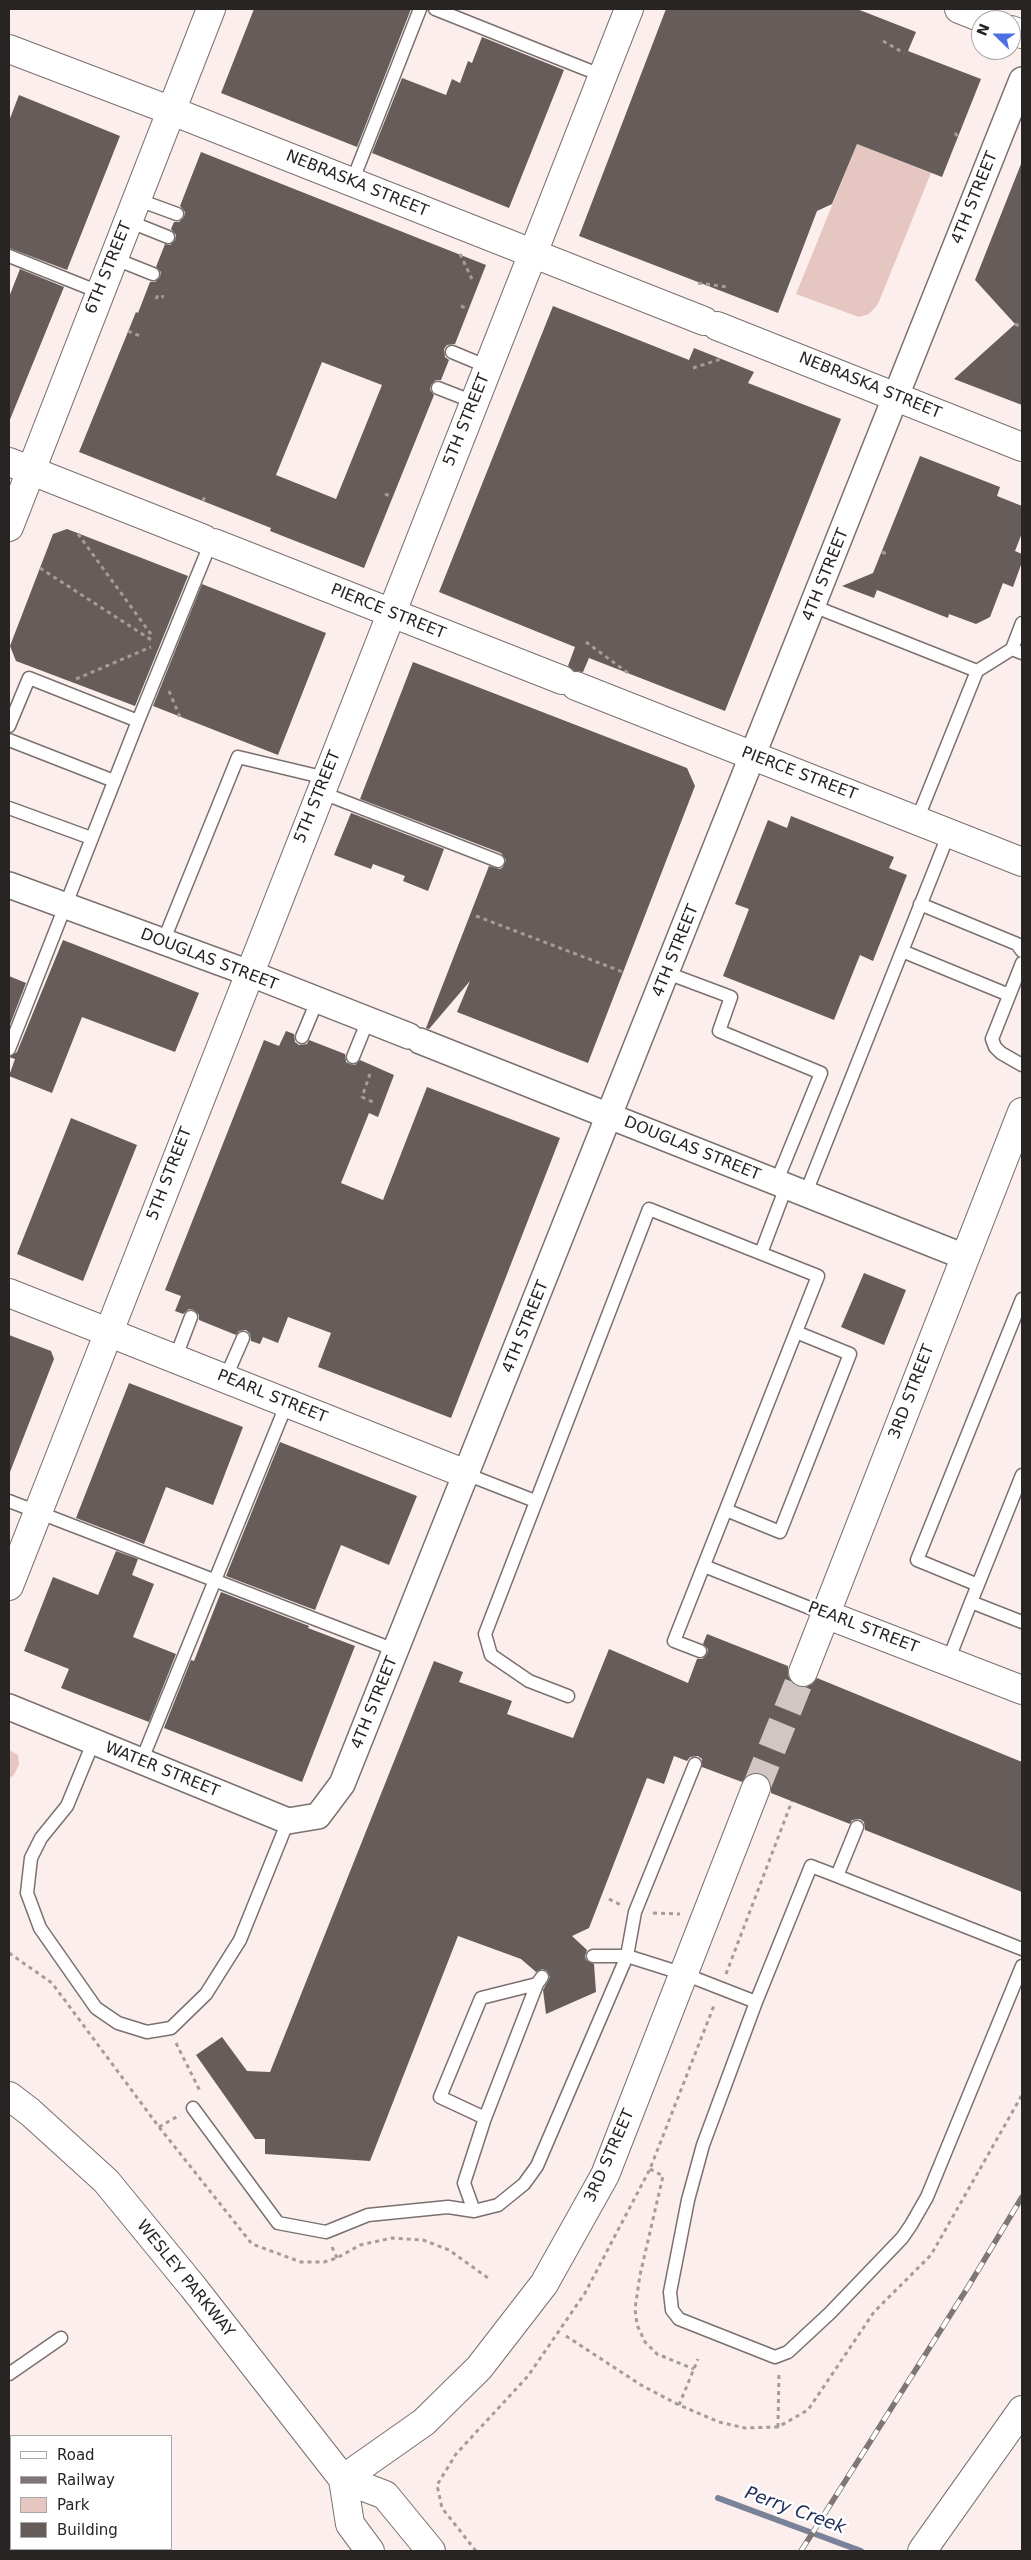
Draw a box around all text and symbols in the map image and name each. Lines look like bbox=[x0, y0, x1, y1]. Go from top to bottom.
north arrow bbox=[971, 10, 1021, 60]
text: N bbox=[973, 21, 993, 38]
street label: NEBRASKA STREET bbox=[283, 147, 431, 221]
street label: 4TH STREET bbox=[948, 149, 1002, 247]
street label: 6TH STREET bbox=[82, 219, 136, 317]
street label: NEBRASKA STREET bbox=[796, 349, 944, 423]
street label: 5TH STREET bbox=[440, 371, 494, 469]
street label: 4TH STREET bbox=[799, 526, 853, 624]
street label: PIERCE STREET bbox=[328, 580, 448, 644]
street label: PIERCE STREET bbox=[739, 743, 859, 805]
street label: 5TH STREET bbox=[291, 748, 345, 846]
street label: 4TH STREET bbox=[649, 902, 703, 1000]
street label: DOUGLAS STREET bbox=[138, 925, 280, 995]
street label: DOUGLAS STREET bbox=[621, 1113, 763, 1185]
street label: 5TH STREET bbox=[143, 1125, 197, 1223]
street label: 4TH STREET bbox=[499, 1278, 553, 1376]
street label: 3RD STREET bbox=[885, 1342, 939, 1442]
street label: PEARL STREET bbox=[214, 1366, 330, 1428]
street label: PEARL STREET bbox=[805, 1598, 921, 1658]
street label: 4TH STREET bbox=[348, 1654, 402, 1752]
street label: WATER STREET bbox=[102, 1738, 222, 1802]
street label: 3RD STREET bbox=[581, 2107, 639, 2205]
street label: WESLEY PARKWAY bbox=[132, 2217, 238, 2341]
legend bbox=[10, 2435, 172, 2550]
text: Road bbox=[57, 2446, 95, 2464]
text: Railway bbox=[57, 2471, 115, 2489]
water label: Perry Creek bbox=[742, 2483, 848, 2539]
text: Park bbox=[57, 2496, 89, 2514]
text: Building bbox=[57, 2521, 118, 2539]

